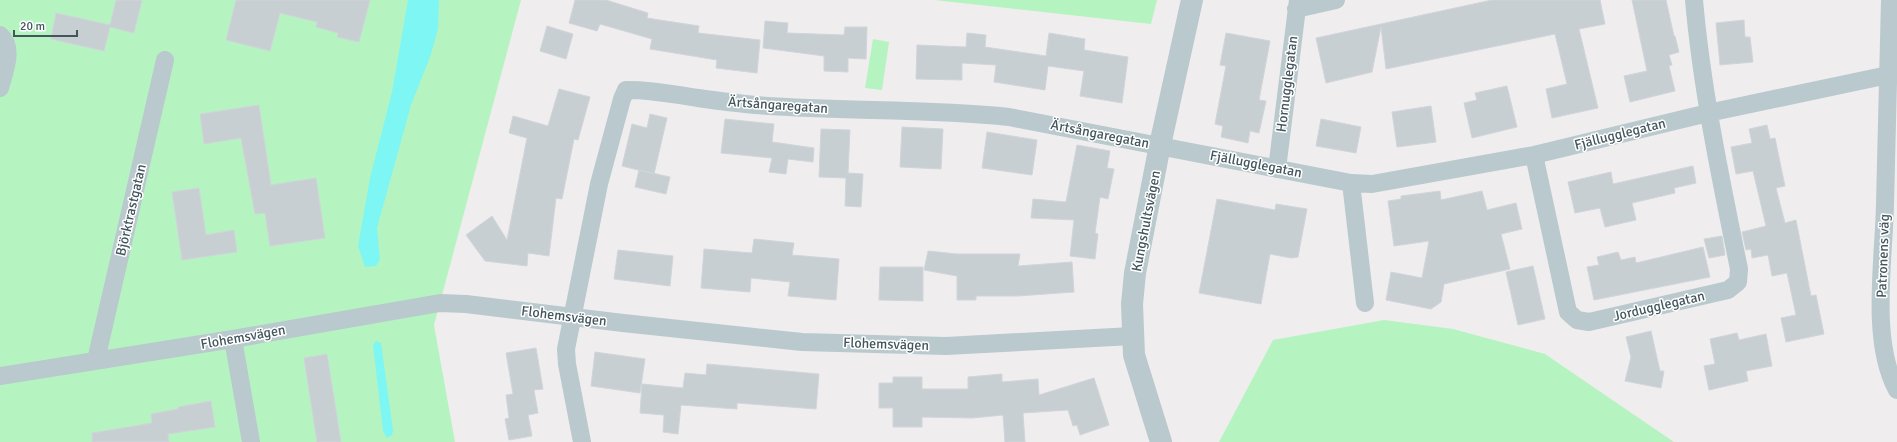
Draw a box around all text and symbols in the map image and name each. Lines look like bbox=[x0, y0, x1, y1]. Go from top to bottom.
scale bar bbox=[14, 12, 77, 38]
text: 20 m bbox=[20, 19, 45, 34]
street label: Hornugglegatan bbox=[1273, 35, 1301, 133]
street label: Ärtsångaregatan bbox=[727, 93, 829, 117]
street label: Fjällugglegatan bbox=[1573, 114, 1667, 154]
street label: Ärtsångaregatan bbox=[1049, 116, 1151, 152]
street label: Fjällugglegatan bbox=[1208, 147, 1304, 181]
street label: Björktrastgatan bbox=[112, 162, 150, 258]
street label: Kungshultsvägen bbox=[1128, 169, 1164, 273]
street label: Patronens väg bbox=[1873, 214, 1893, 298]
street label: Jordugglegatan bbox=[1612, 287, 1706, 325]
street label: Flohemsvägen bbox=[520, 302, 608, 330]
street label: Flohemsvägen bbox=[199, 321, 287, 353]
street label: Flohemsvägen bbox=[843, 334, 929, 354]

